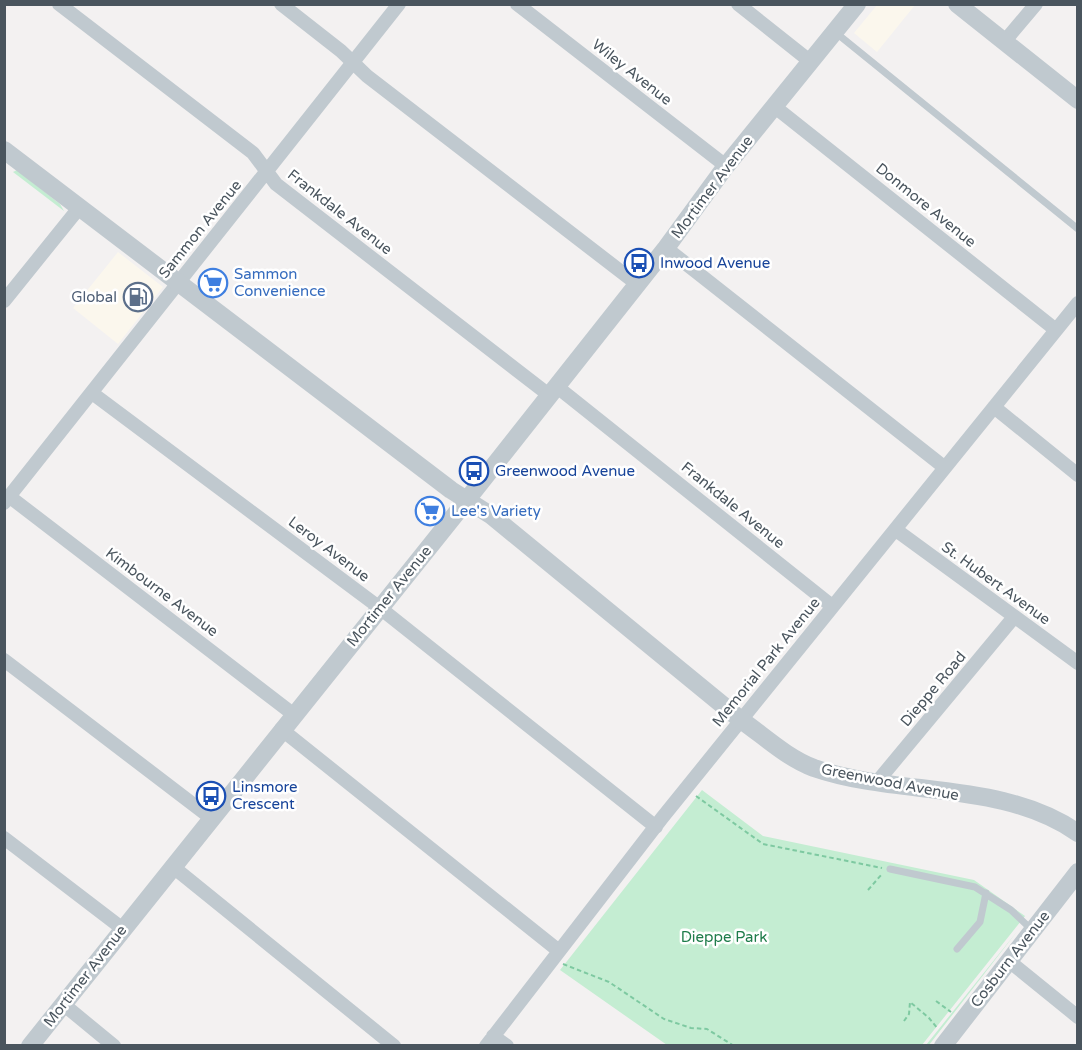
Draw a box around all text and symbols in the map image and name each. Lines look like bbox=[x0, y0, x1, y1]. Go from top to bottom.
street label: Wiley Avenue bbox=[588, 35, 676, 109]
street label: Mortimer Avenue bbox=[667, 132, 757, 242]
street label: Donmore Avenue bbox=[872, 159, 980, 251]
street label: Frankdale Avenue bbox=[284, 166, 396, 258]
street label: Sammon Avenue bbox=[155, 176, 245, 282]
bus stop icon: Inwood Avenue bbox=[623, 247, 655, 279]
place label: Inwood Avenue bbox=[660, 254, 770, 272]
place label: Sammon Convenience bbox=[234, 265, 326, 300]
supermarket icon: Sammon Convenience bbox=[197, 267, 229, 299]
fuel station icon: Global bbox=[122, 281, 154, 313]
place label: Global bbox=[71, 288, 117, 306]
bus stop icon: Greenwood Avenue bbox=[458, 455, 490, 487]
street label: Frankdale Avenue bbox=[678, 458, 788, 552]
place label: Greenwood Avenue bbox=[495, 462, 635, 480]
supermarket icon: Lee's Variety bbox=[414, 495, 446, 527]
place label: Lee's Variety bbox=[451, 502, 541, 520]
street label: Leroy Avenue bbox=[285, 513, 373, 585]
street label: St. Hubert Avenue bbox=[938, 538, 1054, 628]
street label: Mortimer Avenue bbox=[343, 542, 435, 650]
street label: Kimbourne Avenue bbox=[102, 544, 222, 640]
street label: Memorial Park Avenue bbox=[708, 594, 824, 730]
street label: Dieppe Road bbox=[896, 648, 970, 730]
street label: Greenwood Avenue bbox=[820, 760, 960, 804]
place label: Linsmore Crescent bbox=[232, 778, 298, 813]
bus stop icon: Linsmore Crescent bbox=[195, 780, 227, 812]
street label: Cosburn Avenue bbox=[967, 907, 1053, 1011]
street label: Mortimer Avenue bbox=[40, 922, 130, 1030]
park label: Dieppe Park bbox=[681, 928, 767, 946]

